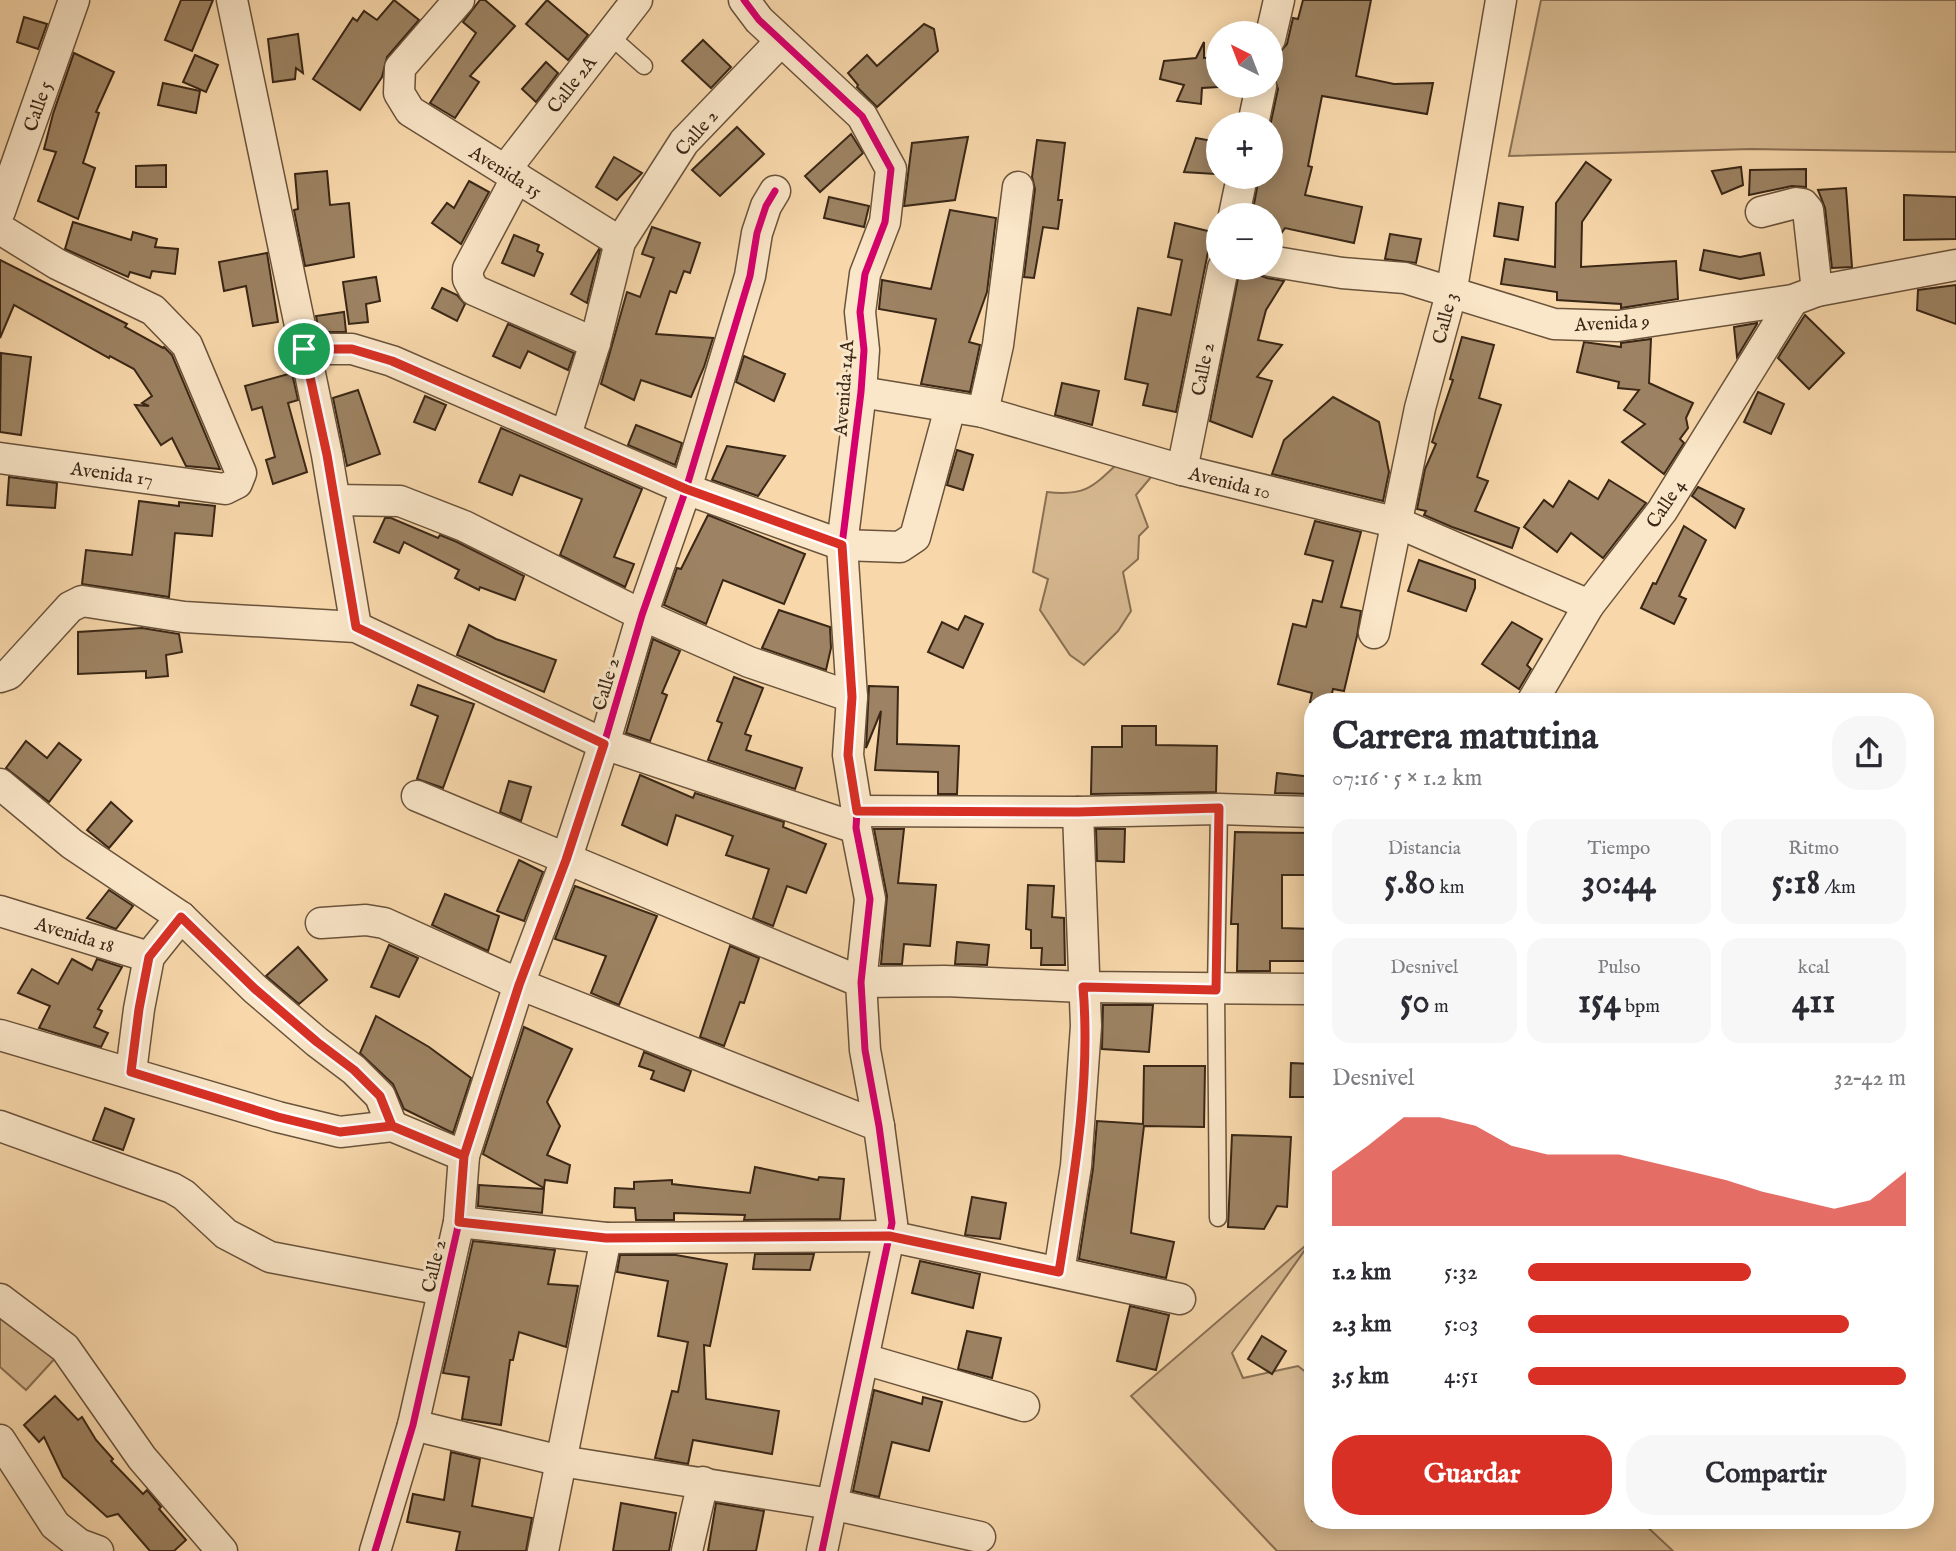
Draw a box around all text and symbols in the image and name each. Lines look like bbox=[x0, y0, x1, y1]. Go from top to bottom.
north arrow bbox=[1206, 21, 1283, 98]
map controls bbox=[1206, 21, 1283, 280]
street label: Calle 2A bbox=[543, 51, 603, 119]
street label: Calle 5 bbox=[19, 78, 59, 135]
street label: Calle 2 bbox=[671, 105, 724, 162]
button: + bbox=[1206, 112, 1283, 189]
street label: Avenida 15 bbox=[463, 141, 546, 204]
button: − bbox=[1206, 203, 1283, 280]
street label: Calle 3 bbox=[1428, 290, 1464, 347]
street label: Avenida 9 bbox=[1573, 310, 1650, 338]
pin bbox=[274, 319, 334, 379]
icon: arrive bbox=[285, 330, 323, 368]
street label: Avenida 14A bbox=[830, 338, 860, 438]
street label: Calle 2 bbox=[1187, 341, 1221, 398]
street label: Avenida 17 bbox=[68, 457, 155, 493]
street label: Avenida 10 bbox=[1185, 462, 1273, 506]
street label: Calle 4 bbox=[1642, 474, 1692, 533]
street label: Calle 2 bbox=[588, 655, 626, 714]
text: Carrera matutina bbox=[1332, 714, 1598, 762]
button: share bbox=[1832, 716, 1906, 790]
text: 07:16 · 5 × 1.2 km bbox=[1332, 764, 1482, 793]
text: Distancia bbox=[1388, 837, 1461, 861]
text: Tiempo bbox=[1588, 837, 1650, 861]
text: Ritmo bbox=[1788, 837, 1839, 861]
text: 5.80 bbox=[1384, 861, 1435, 906]
text: 30:44 bbox=[1582, 861, 1656, 906]
text: 5:18 bbox=[1772, 861, 1820, 906]
text: km bbox=[1435, 876, 1464, 900]
text: /km bbox=[1820, 876, 1856, 900]
street label: Avenida 18 bbox=[31, 912, 117, 959]
text: Desnivel bbox=[1390, 956, 1458, 980]
text: Pulso bbox=[1598, 956, 1640, 980]
text: kcal bbox=[1798, 956, 1830, 980]
text: 50 bbox=[1400, 980, 1430, 1025]
text: 154 bbox=[1578, 980, 1621, 1025]
text: 411 bbox=[1792, 980, 1835, 1025]
text: m bbox=[1430, 995, 1449, 1019]
text: bpm bbox=[1621, 995, 1660, 1019]
text: Desnivel bbox=[1332, 1064, 1414, 1093]
text: 32–42 m bbox=[1834, 1064, 1906, 1093]
street label: Calle 2 bbox=[417, 1237, 453, 1295]
text: 1.2 km bbox=[1332, 1258, 1391, 1287]
text: 5:32 bbox=[1444, 1258, 1478, 1287]
text: 2.3 km bbox=[1332, 1310, 1391, 1339]
text: 5:03 bbox=[1444, 1310, 1478, 1339]
text: 3.5 km bbox=[1332, 1362, 1389, 1391]
text: 4:51 bbox=[1444, 1362, 1478, 1391]
button: Guardar bbox=[1332, 1435, 1612, 1515]
button: Compartir bbox=[1626, 1435, 1906, 1515]

